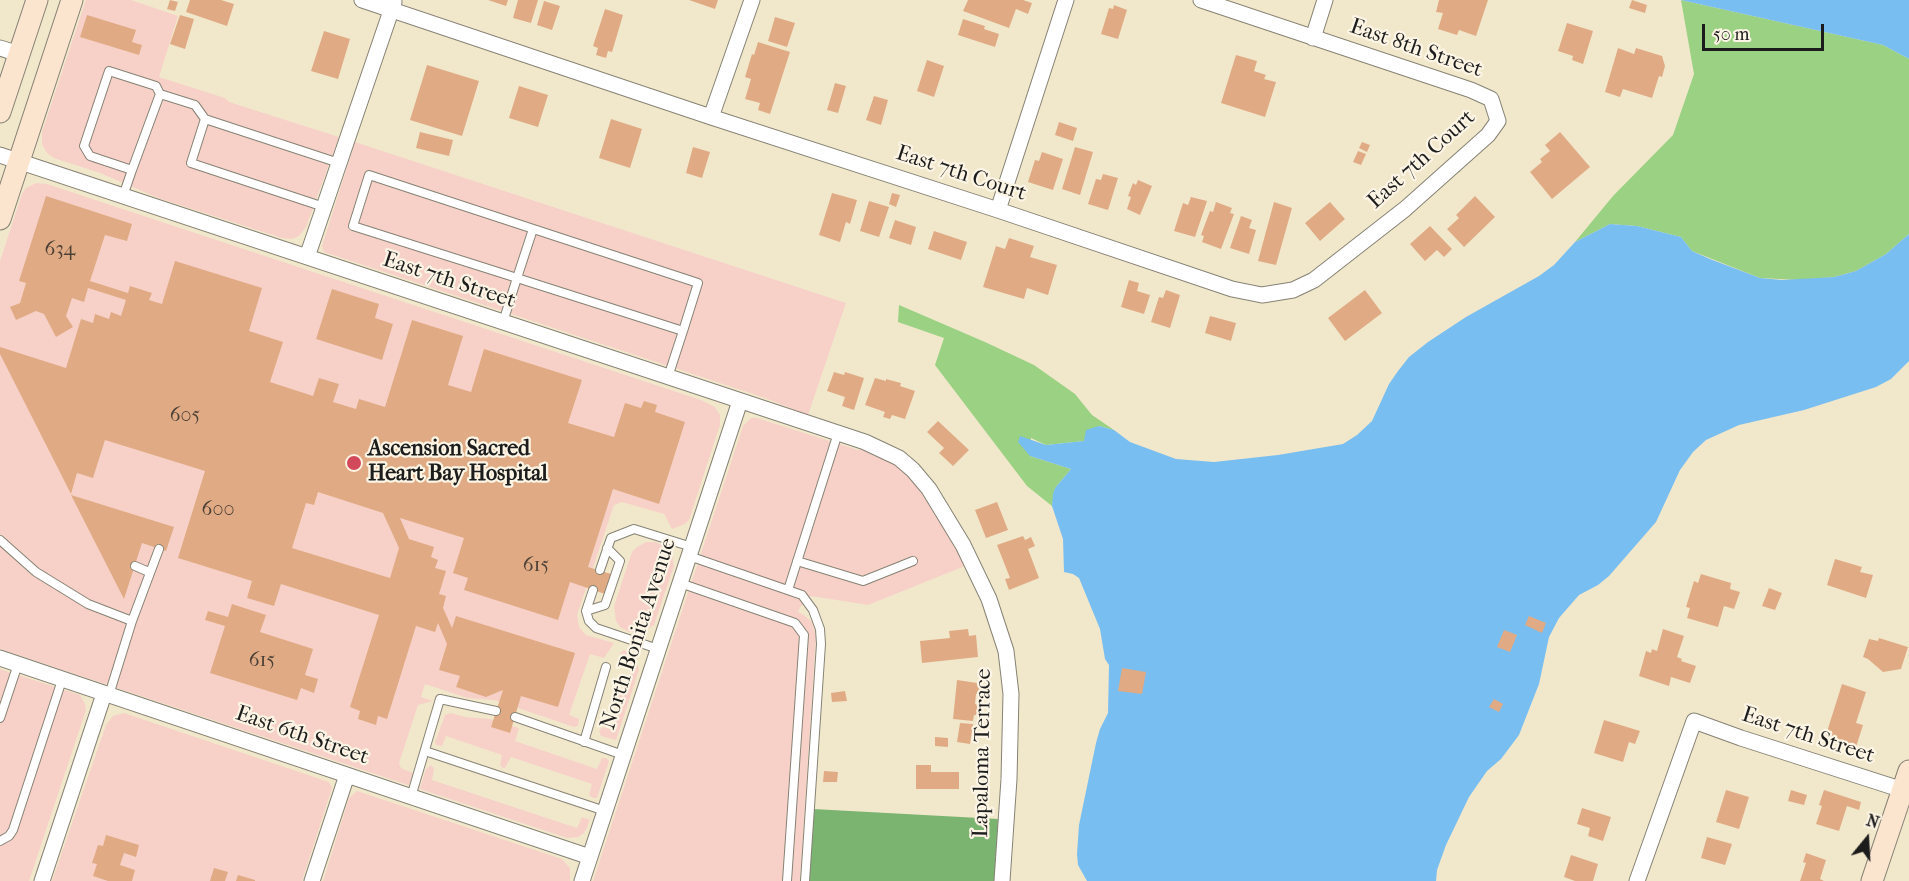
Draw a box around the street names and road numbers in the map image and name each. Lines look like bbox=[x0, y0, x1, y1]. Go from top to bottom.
street label: East 8th Street bbox=[1346, 14, 1486, 84]
street label: East 7th Court bbox=[1363, 105, 1481, 215]
street label: East 7th Court bbox=[893, 141, 1029, 207]
street label: East 7th Street bbox=[379, 247, 519, 315]
street label: North Bonita Avenue bbox=[596, 535, 682, 733]
street label: Lapaloma Terrace bbox=[968, 668, 998, 838]
street label: East 6th Street bbox=[232, 701, 372, 771]
street label: East 7th Street bbox=[1738, 702, 1878, 770]

